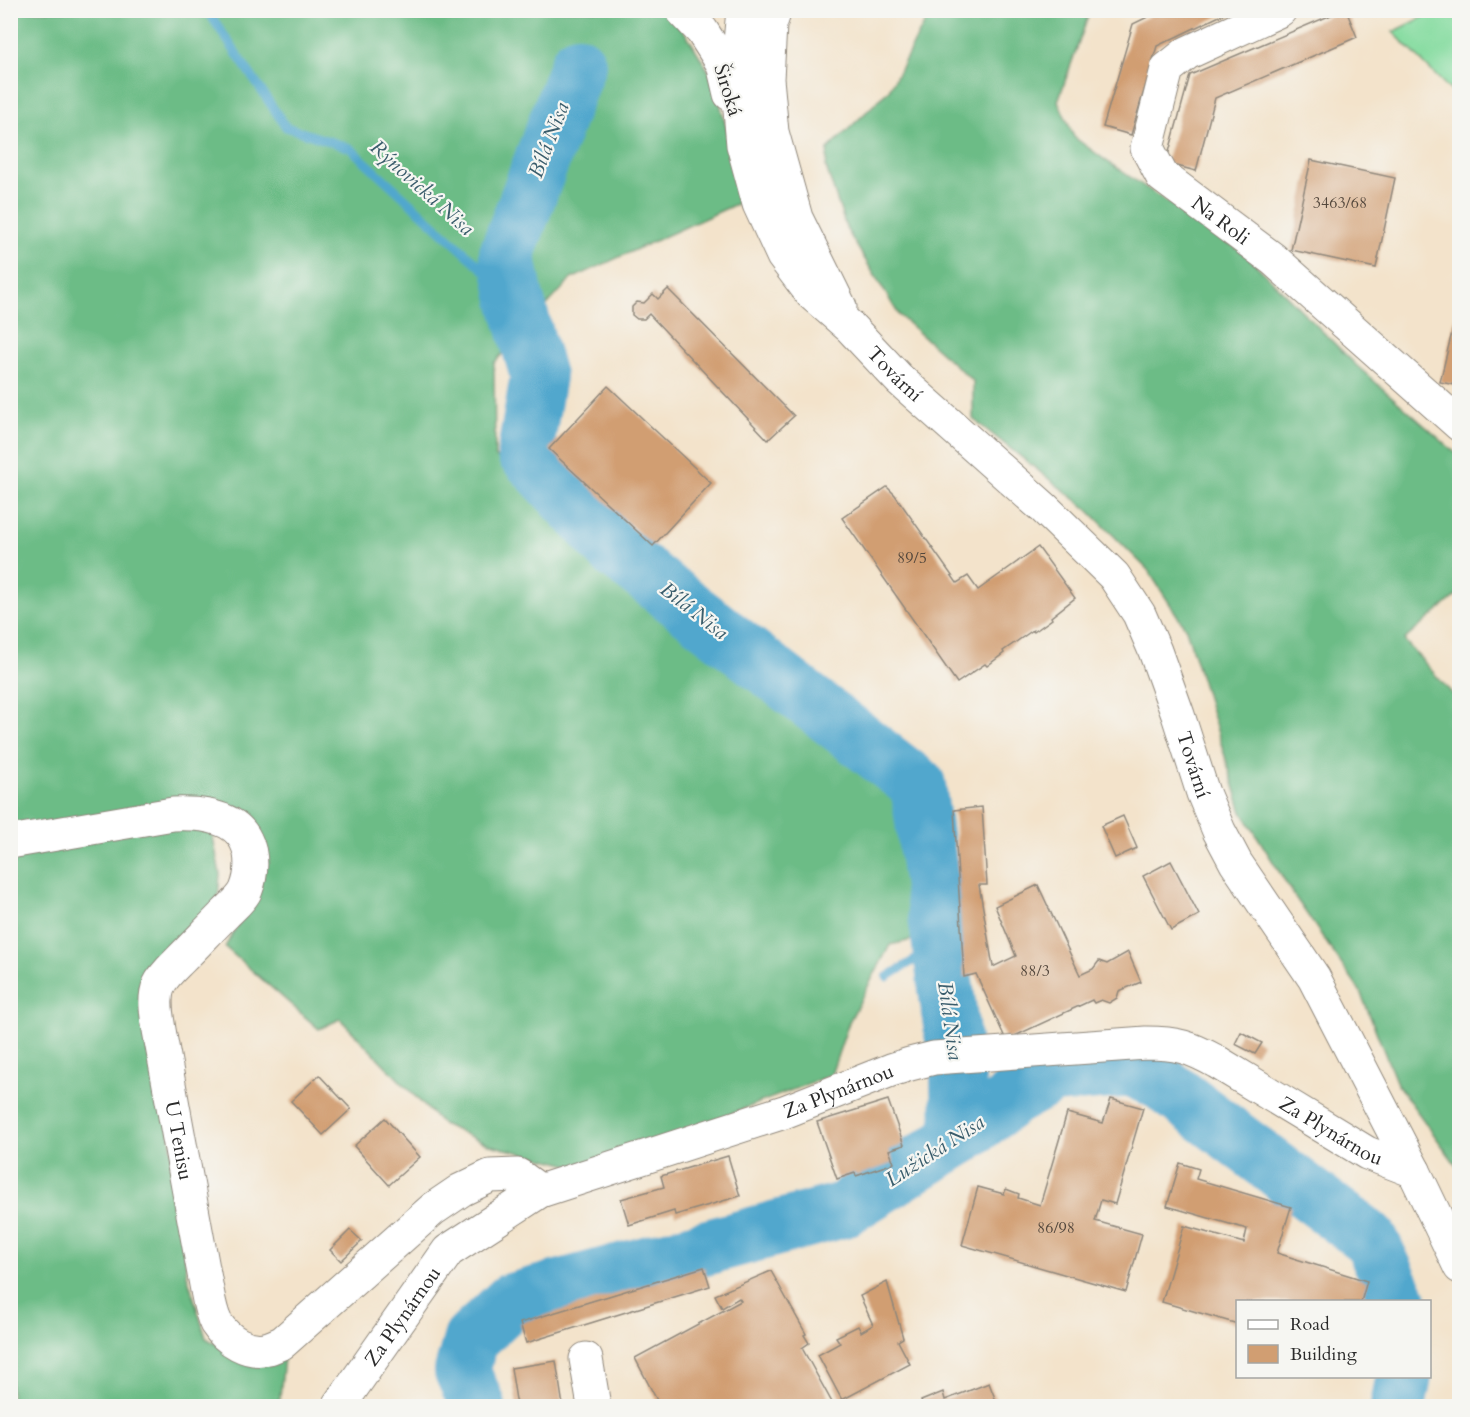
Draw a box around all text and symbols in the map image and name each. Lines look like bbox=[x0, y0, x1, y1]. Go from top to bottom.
street label: Široká bbox=[707, 61, 749, 120]
water label: Bílá Nisa bbox=[521, 98, 577, 182]
water label: Rýnovická Nisa bbox=[364, 133, 480, 243]
street label: Na Roli bbox=[1186, 189, 1256, 251]
house number: 3463/68 bbox=[1313, 192, 1367, 214]
street label: Tovární bbox=[861, 340, 929, 408]
house number: 89/5 bbox=[897, 547, 927, 569]
water label: Bílá Nisa bbox=[654, 575, 734, 647]
street label: Tovární bbox=[1171, 728, 1217, 803]
house number: 88/3 bbox=[1020, 960, 1050, 982]
water label: Bílá Nisa bbox=[930, 980, 970, 1062]
street label: Za Plynárnou bbox=[779, 1057, 897, 1125]
street label: Za Plynárnou bbox=[1274, 1090, 1387, 1171]
street label: U Tenisu bbox=[159, 1098, 200, 1182]
water label: Lužická Nisa bbox=[880, 1108, 990, 1194]
house number: 86/98 bbox=[1037, 1217, 1075, 1239]
street label: Za Plynárnou bbox=[358, 1261, 447, 1371]
legend bbox=[1236, 1300, 1431, 1378]
text: Road bbox=[1290, 1312, 1330, 1337]
text: Building bbox=[1290, 1342, 1358, 1367]

